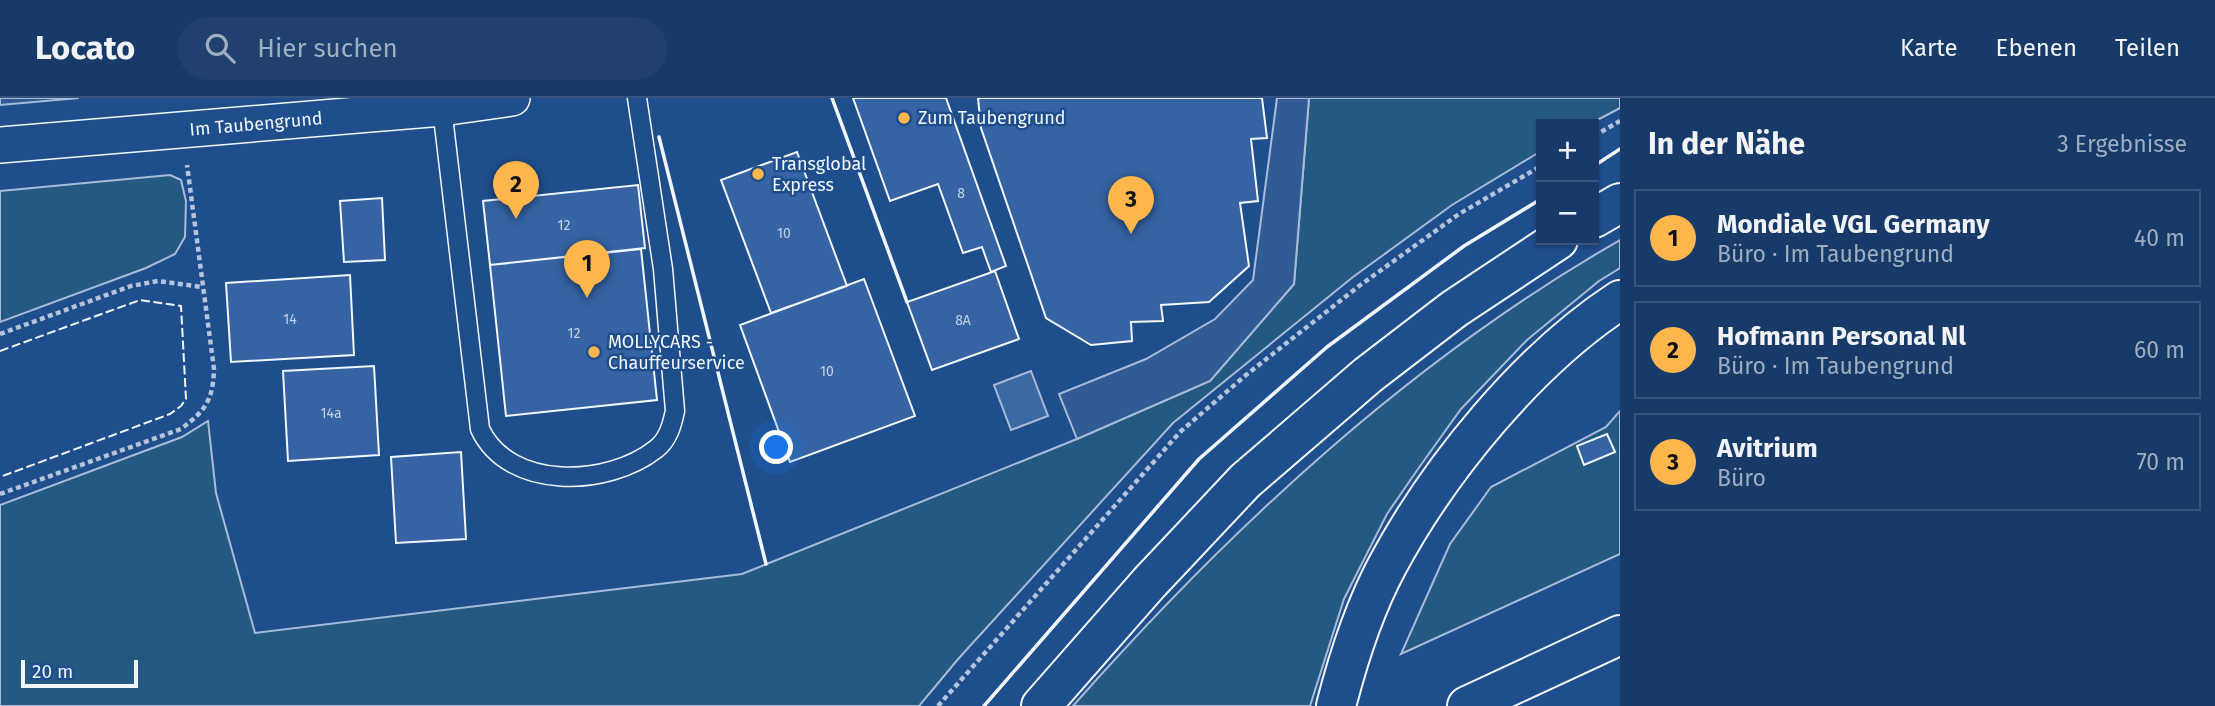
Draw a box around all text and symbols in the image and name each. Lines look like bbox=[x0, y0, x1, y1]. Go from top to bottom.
search box bbox=[177, 17, 667, 80]
text: Locato bbox=[35, 28, 135, 68]
icon: search bbox=[201, 29, 239, 67]
text: Hier suchen bbox=[257, 33, 398, 64]
text: Karte bbox=[1900, 34, 1958, 62]
text: Ebenen bbox=[1996, 34, 2077, 62]
text: Teilen bbox=[2115, 34, 2180, 62]
street label: Im Taubengrund bbox=[189, 107, 323, 141]
place label: Zum Taubengrund bbox=[918, 107, 1066, 129]
marker: Zum Taubengrund bbox=[896, 110, 912, 126]
map controls bbox=[1536, 119, 1599, 245]
button: + bbox=[1536, 119, 1599, 182]
text: In der Nähe bbox=[1648, 126, 1805, 162]
text: 3 Ergebnisse bbox=[2057, 130, 2187, 158]
place label: Transglobal Express bbox=[772, 153, 866, 196]
pin: 2 bbox=[493, 161, 539, 219]
marker: Transglobal Express bbox=[750, 166, 766, 182]
pin: 3 bbox=[1108, 176, 1154, 234]
button: − bbox=[1536, 182, 1599, 245]
house number: 8 bbox=[957, 185, 965, 202]
text: Mondiale VGL Germany bbox=[1717, 209, 1990, 240]
house number: 12 bbox=[558, 217, 571, 234]
text: 1 bbox=[1668, 224, 1678, 252]
text: 40 m bbox=[2134, 224, 2185, 252]
house number: 10 bbox=[777, 225, 791, 242]
pin: 1 bbox=[564, 240, 610, 298]
text: Büro · Im Taubengrund bbox=[1717, 240, 1954, 268]
house number: 14 bbox=[283, 311, 297, 328]
house number: 8A bbox=[955, 312, 971, 329]
text: Hofmann Personal Nl bbox=[1717, 321, 1966, 352]
house number: 12 bbox=[568, 325, 581, 342]
place label: MOLLYCARS - Chauffeurservice bbox=[608, 331, 745, 374]
text: 2 bbox=[1667, 336, 1679, 364]
text: 60 m bbox=[2134, 336, 2185, 364]
marker: MOLLYCARS - Chauffeurservice bbox=[586, 344, 602, 360]
text: Büro · Im Taubengrund bbox=[1717, 352, 1954, 380]
house number: 10 bbox=[820, 363, 834, 380]
house number: 14a bbox=[320, 405, 342, 422]
your location bbox=[759, 430, 793, 464]
text: Avitrium bbox=[1717, 433, 1818, 464]
text: 3 bbox=[1667, 448, 1679, 476]
text: 70 m bbox=[2136, 448, 2185, 476]
text: Büro bbox=[1717, 464, 1766, 492]
scale bar bbox=[21, 657, 138, 689]
text: 20 m bbox=[32, 660, 73, 683]

